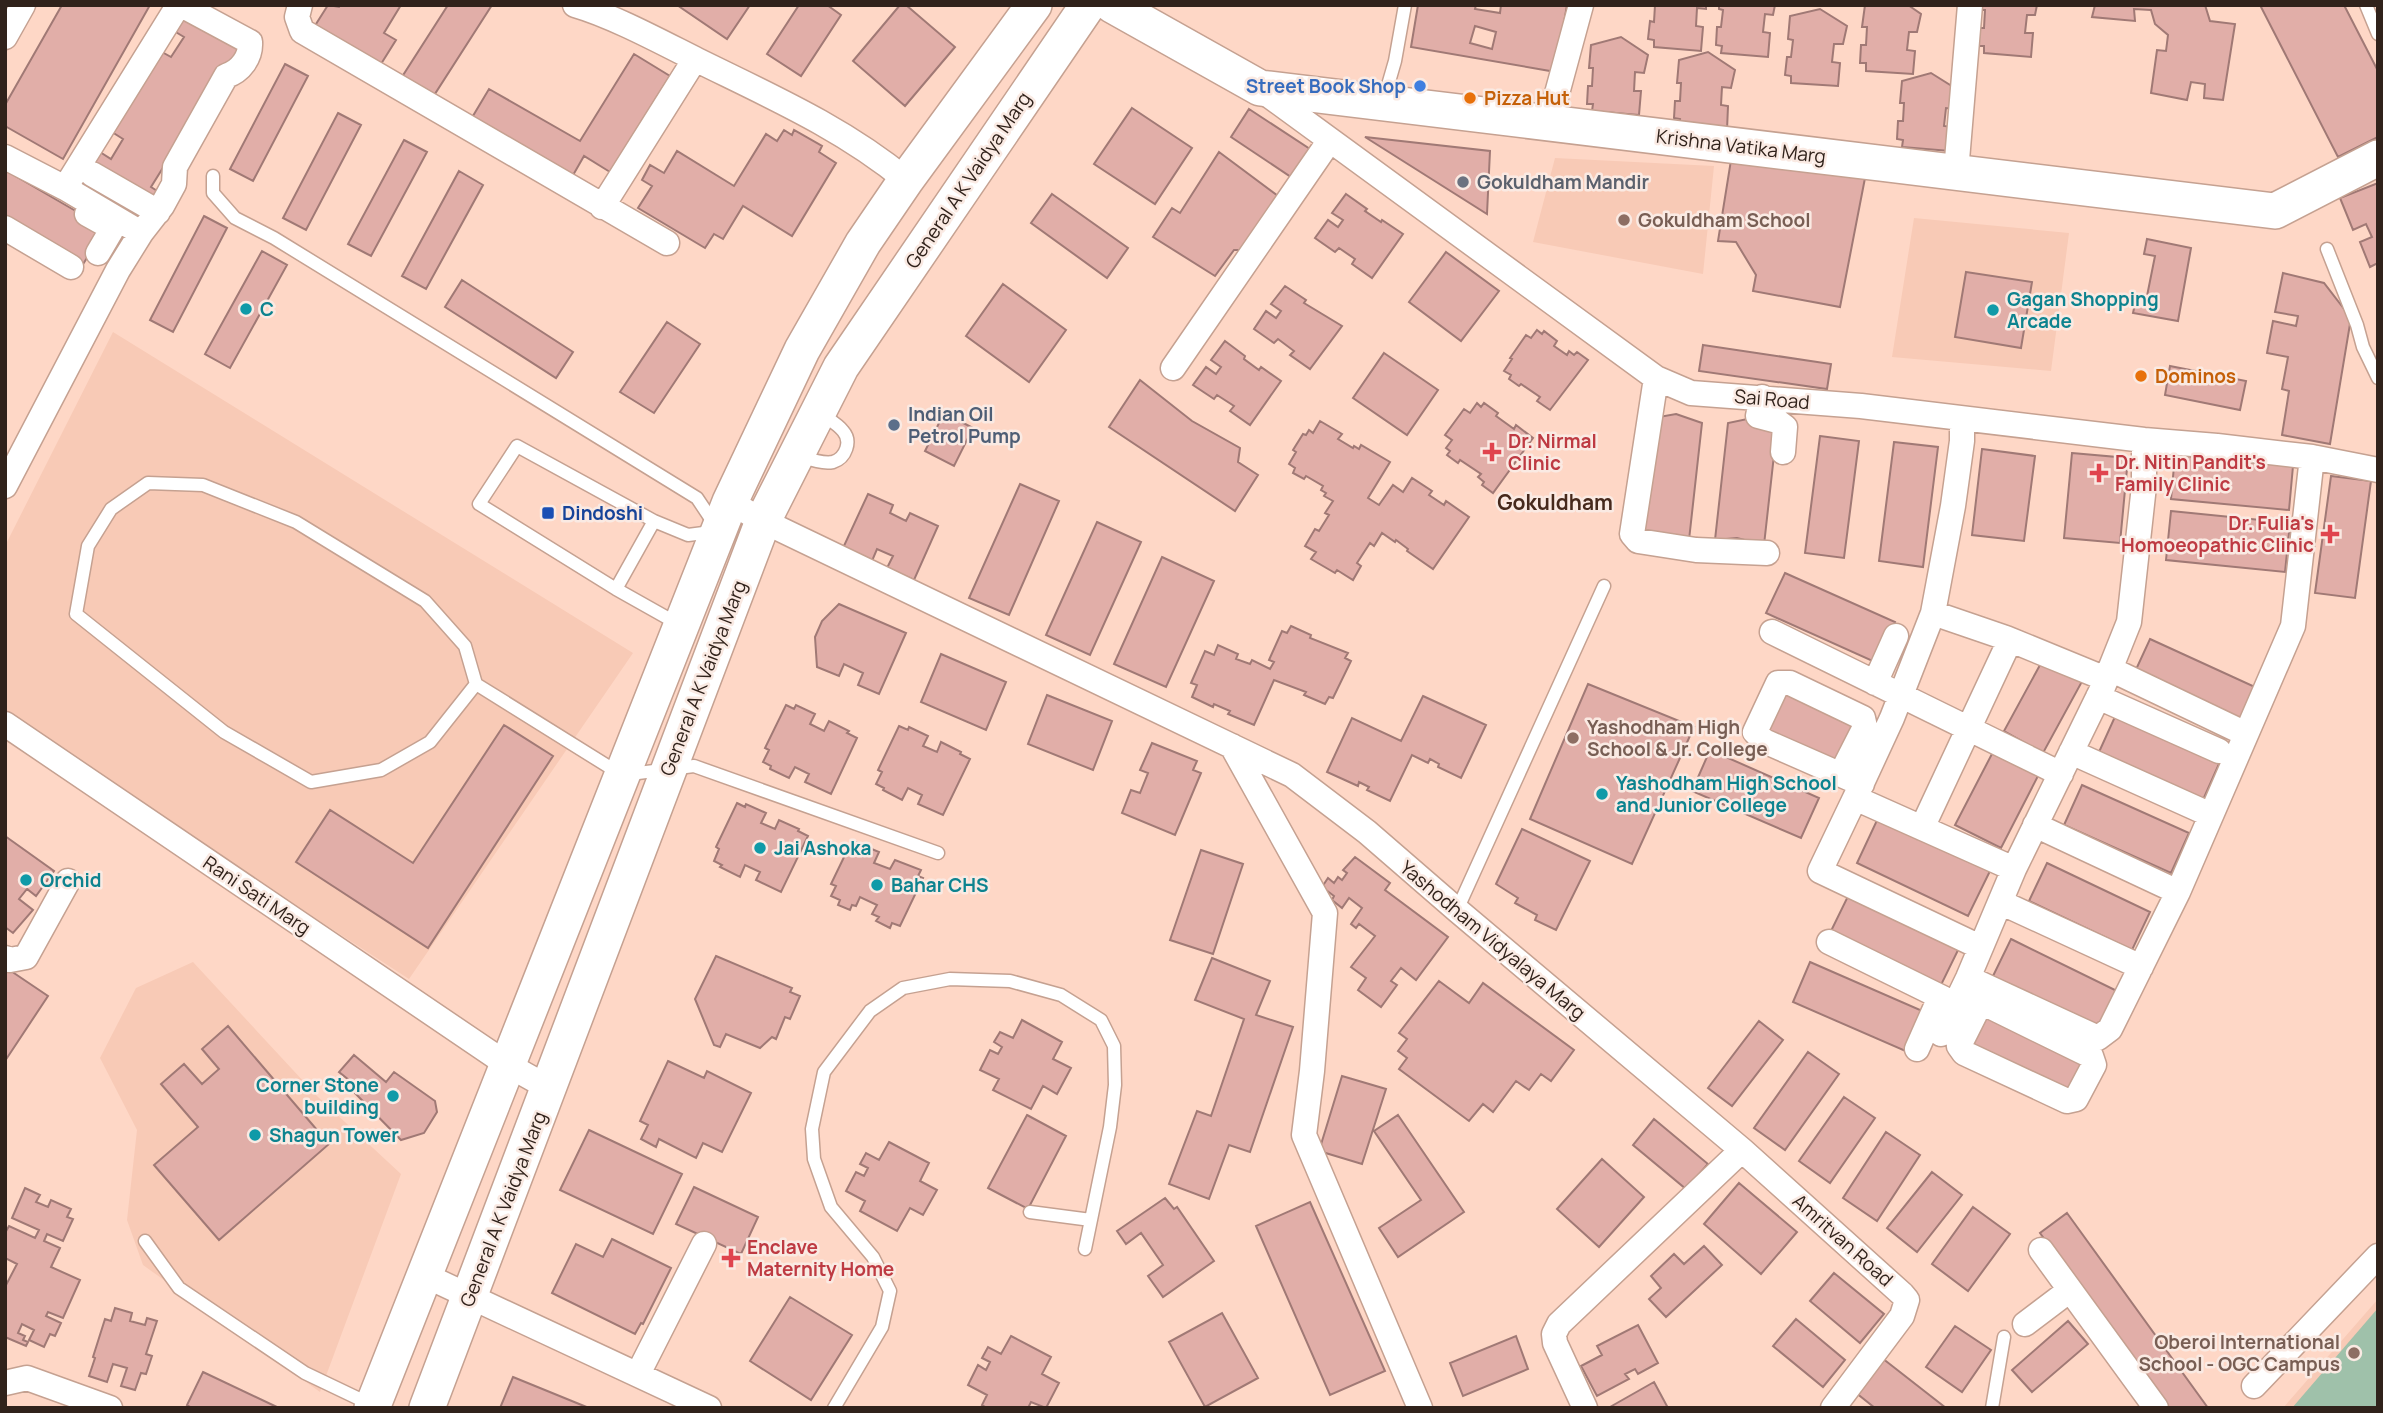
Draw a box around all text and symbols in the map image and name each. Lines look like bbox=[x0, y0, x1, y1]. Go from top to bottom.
place label: Street Book Shop bbox=[1246, 73, 1406, 99]
marker: Street Book Shop bbox=[1412, 78, 1428, 94]
place label: Pizza Hut bbox=[1484, 85, 1570, 111]
street label: General A K Vaidya Marg bbox=[899, 87, 1037, 273]
marker: Pizza Hut bbox=[1462, 90, 1478, 106]
street label: Krishna Vatika Marg bbox=[1655, 123, 1827, 169]
place label: Gokuldham Mandir bbox=[1477, 169, 1649, 195]
marker: Gokuldham Mandir bbox=[1455, 174, 1471, 190]
place label: Gokuldham School bbox=[1638, 207, 1811, 233]
marker: Gokuldham School bbox=[1616, 212, 1632, 228]
place label: Gagan Shopping Arcade bbox=[2007, 286, 2159, 334]
place label: C bbox=[260, 296, 274, 322]
marker: C bbox=[238, 301, 254, 317]
marker: Gagan Shopping Arcade bbox=[1985, 302, 2001, 318]
place label: Dominos bbox=[2155, 363, 2236, 389]
marker: Dominos bbox=[2133, 368, 2149, 384]
street label: Sai Road bbox=[1733, 383, 1811, 415]
place label: Indian Oil Petrol Pump bbox=[908, 401, 1021, 449]
marker: Indian Oil Petrol Pump bbox=[886, 417, 902, 433]
place label: Dr. Nirmal Clinic bbox=[1508, 428, 1597, 476]
marker: Dr. Nirmal Clinic bbox=[1482, 442, 1502, 462]
place label: Dr. Nitin Pandit's Family Clinic bbox=[2115, 449, 2266, 497]
marker: Dr. Nitin Pandit's Family Clinic bbox=[2089, 463, 2109, 483]
district label: Gokuldham bbox=[1497, 488, 1613, 516]
place label: Dindoshi bbox=[562, 500, 643, 526]
marker: Dindoshi bbox=[540, 505, 556, 521]
place label: Dr. Fulia's Homoeopathic Clinic bbox=[2121, 510, 2314, 558]
marker: Dr. Fulia's Homoeopathic Clinic bbox=[2320, 524, 2340, 544]
street label: General A K Vaidya Marg bbox=[654, 577, 752, 779]
place label: Yashodham High School & Jr. College bbox=[1587, 714, 1768, 762]
marker: Yashodham High School & Jr. College bbox=[1565, 730, 1581, 746]
place label: Yashodham High School and Junior College bbox=[1616, 770, 1837, 818]
marker: Yashodham High School and Junior College bbox=[1594, 786, 1610, 802]
place label: Jai Ashoka bbox=[774, 835, 871, 861]
marker: Jai Ashoka bbox=[752, 840, 768, 856]
street label: Rani Sati Marg bbox=[198, 849, 316, 941]
street label: Yashodham Vidyalaya Marg bbox=[1395, 855, 1591, 1025]
place label: Orchid bbox=[40, 867, 102, 893]
marker: Orchid bbox=[18, 872, 34, 888]
place label: Bahar CHS bbox=[891, 872, 988, 898]
marker: Bahar CHS bbox=[869, 877, 885, 893]
place label: Corner Stone building bbox=[256, 1072, 379, 1120]
marker: Corner Stone building bbox=[385, 1088, 401, 1104]
street label: General A K Vaidya Marg bbox=[454, 1108, 552, 1310]
place label: Shagun Tower bbox=[269, 1122, 399, 1148]
marker: Shagun Tower bbox=[247, 1127, 263, 1143]
street label: Amritvan Road bbox=[1787, 1188, 1899, 1292]
place label: Enclave Maternity Home bbox=[747, 1234, 894, 1282]
marker: Enclave Maternity Home bbox=[721, 1248, 741, 1268]
place label: Oberoi International School - OGC Campus bbox=[2138, 1329, 2340, 1377]
marker: Oberoi International School - OGC Campus bbox=[2346, 1345, 2362, 1361]

